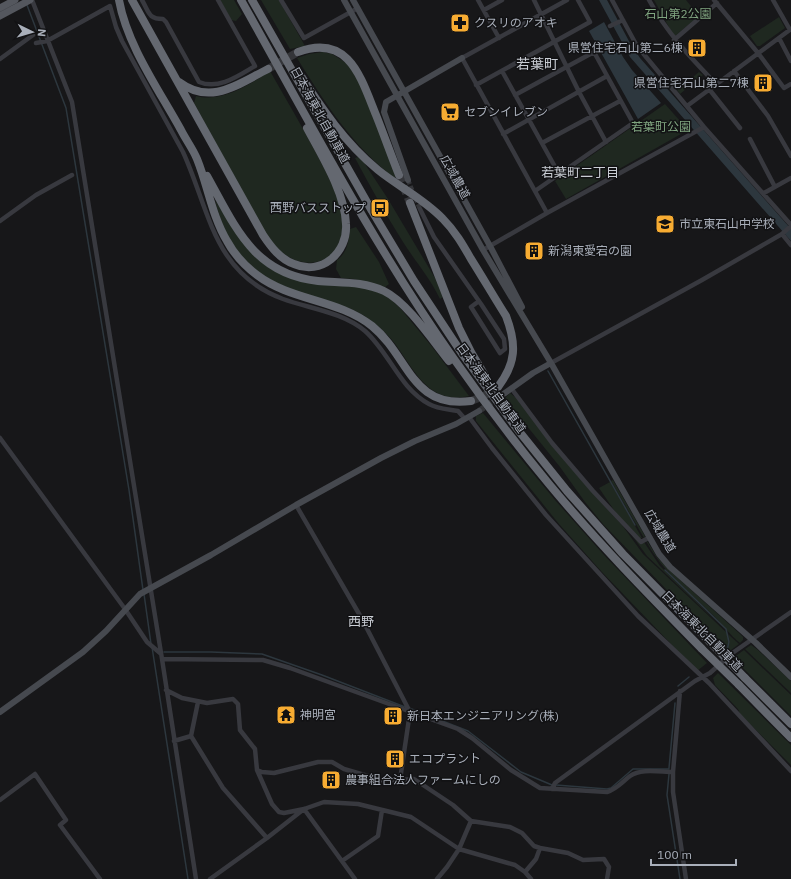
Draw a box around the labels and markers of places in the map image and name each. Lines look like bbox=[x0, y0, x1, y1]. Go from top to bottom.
pharmacy icon: クスリのアオキ bbox=[449, 12, 471, 34]
place label: クスリのアオキ bbox=[474, 15, 558, 30]
building icon: 県営住宅石山第二6棟 bbox=[686, 37, 708, 59]
place label: 県営住宅石山第二6棟 bbox=[568, 40, 683, 55]
building icon: 県営住宅石山第二7棟 bbox=[752, 72, 774, 94]
place label: 県営住宅石山第二7棟 bbox=[634, 75, 749, 90]
supermarket icon: セブンイレブン bbox=[439, 101, 461, 123]
place label: セブンイレブン bbox=[464, 104, 548, 119]
bus stop icon: 西野バスストップ bbox=[369, 197, 391, 219]
place label: 西野バスストップ bbox=[270, 200, 366, 215]
school or university icon: 市立東石山中学校 bbox=[654, 213, 676, 235]
place label: 市立東石山中学校 bbox=[679, 216, 775, 231]
building icon: 新潟東愛宕の園 bbox=[523, 240, 545, 262]
place label: 新潟東愛宕の園 bbox=[548, 243, 632, 258]
temple icon: 神明宮 bbox=[275, 704, 297, 726]
building icon: 新日本エンジニアリング(株) bbox=[382, 705, 404, 727]
place label: 神明宮 bbox=[300, 707, 336, 722]
place label: 新日本エンジニアリング(株) bbox=[407, 708, 559, 723]
building icon: エコプラント bbox=[384, 748, 406, 770]
place label: エコプラント bbox=[409, 751, 481, 766]
building icon: 農事組合法人ファームにしの bbox=[320, 769, 342, 791]
place label: 農事組合法人ファームにしの bbox=[345, 772, 501, 787]

